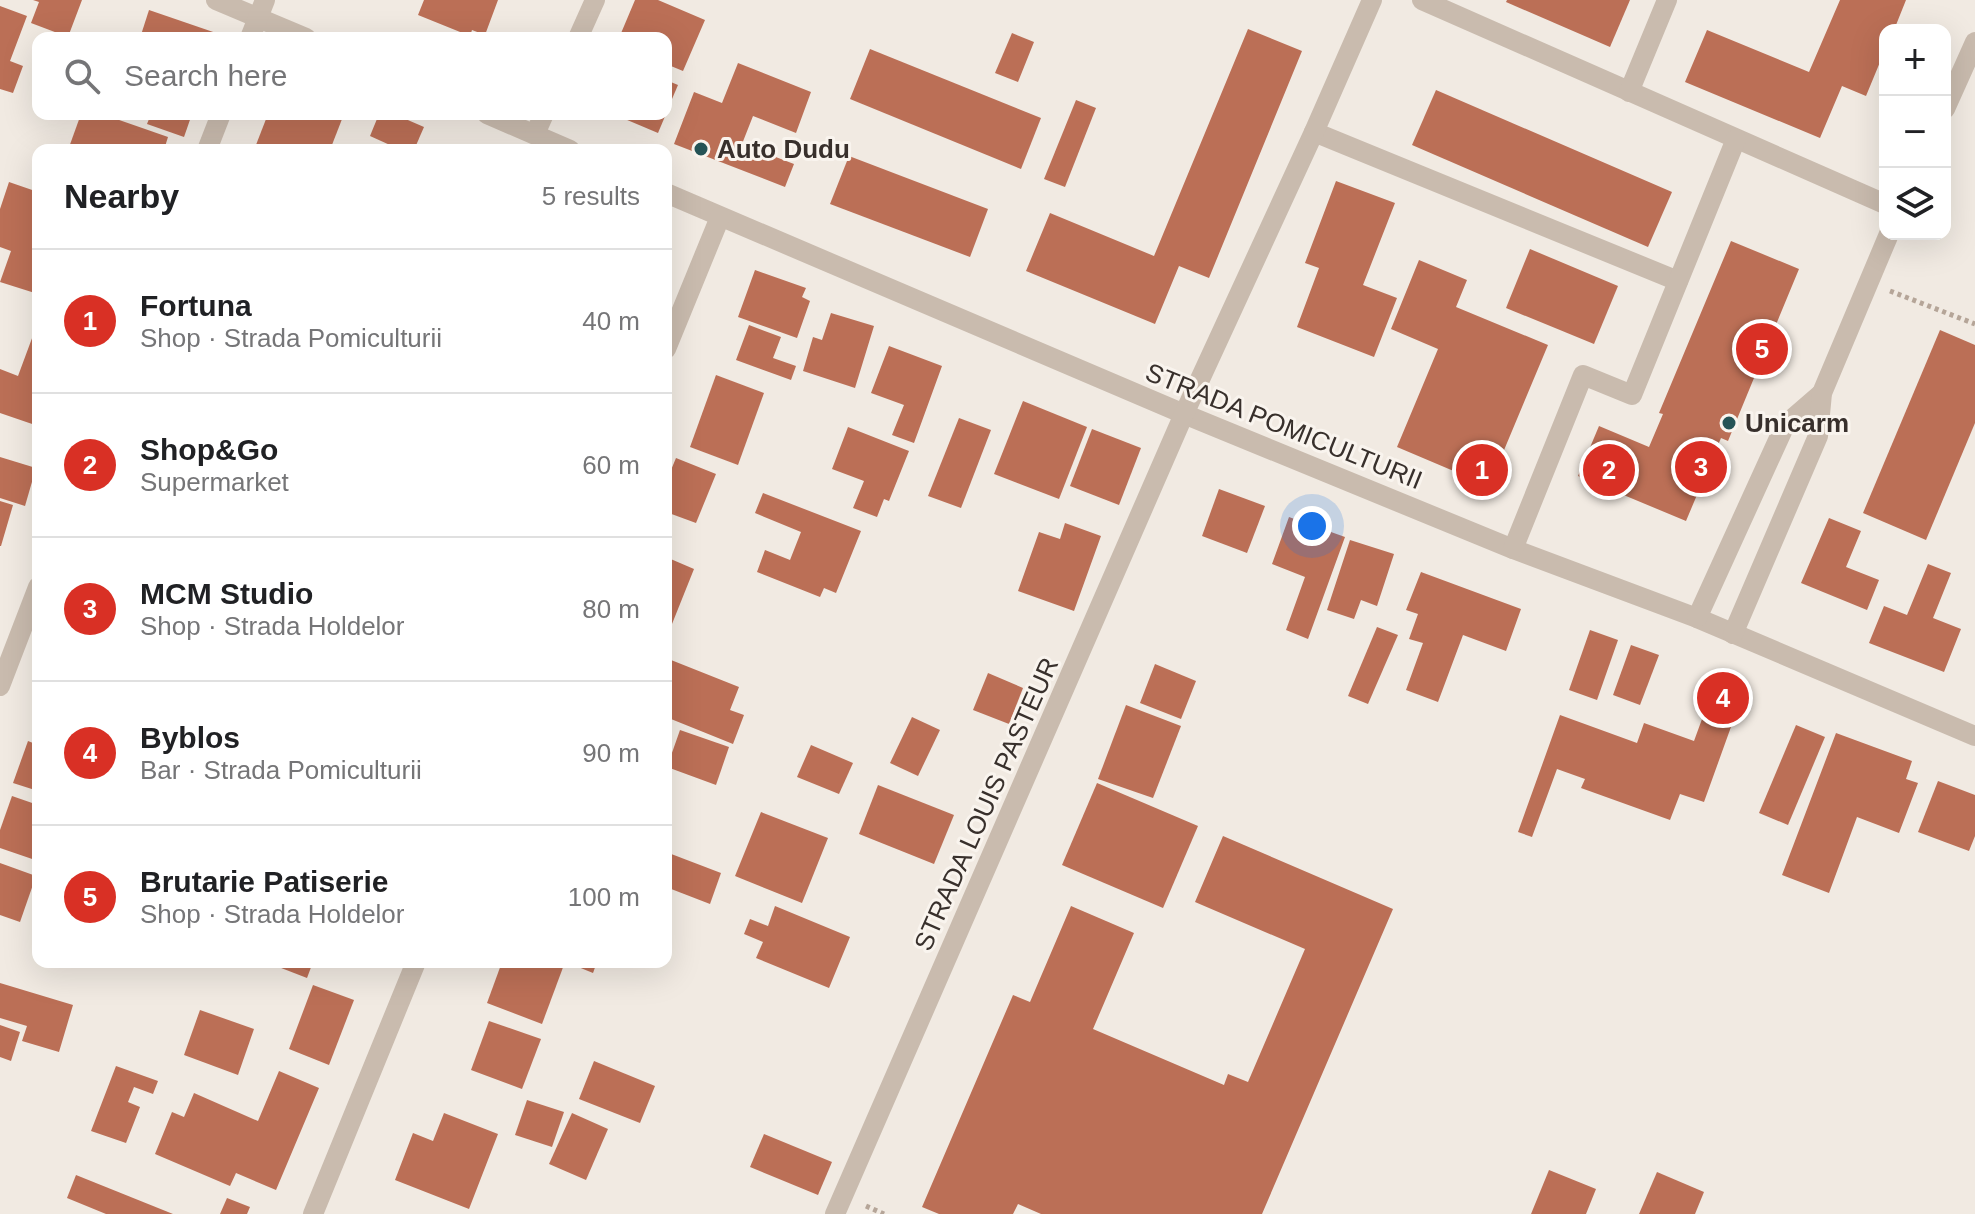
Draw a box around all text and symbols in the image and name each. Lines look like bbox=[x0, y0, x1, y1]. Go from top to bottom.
map controls bbox=[1879, 24, 1951, 240]
button: + bbox=[1879, 24, 1951, 96]
search box bbox=[32, 32, 672, 120]
icon: search bbox=[60, 54, 104, 98]
text: Search here bbox=[124, 59, 287, 92]
button: − bbox=[1879, 96, 1951, 168]
place label: Auto Dudu bbox=[717, 134, 850, 164]
marker: Auto Dudu bbox=[692, 140, 710, 158]
button: layers bbox=[1879, 168, 1951, 240]
text: Nearby bbox=[64, 177, 179, 215]
text: 5 results bbox=[542, 181, 640, 211]
text: Fortuna bbox=[140, 289, 252, 322]
text: 1 bbox=[83, 306, 97, 336]
text: 40 m bbox=[582, 306, 640, 336]
pin: 5 bbox=[1736, 319, 1788, 379]
text: Shop · Strada Pomiculturii bbox=[140, 323, 442, 353]
street label: STRADA POMICULTURII bbox=[1141, 357, 1427, 495]
place label: Unicarm bbox=[1745, 408, 1849, 438]
marker: Unicarm bbox=[1720, 414, 1738, 432]
text: Shop&Go bbox=[140, 433, 278, 466]
pin: 3 bbox=[1675, 437, 1727, 497]
pin: 1 bbox=[1456, 440, 1508, 500]
pin: 2 bbox=[1583, 440, 1635, 500]
text: 2 bbox=[83, 450, 97, 480]
text: 60 m bbox=[582, 450, 640, 480]
text: Supermarket bbox=[140, 467, 289, 497]
your location bbox=[1292, 506, 1332, 546]
text: MCM Studio bbox=[140, 577, 313, 610]
text: 3 bbox=[83, 594, 97, 624]
text: 80 m bbox=[582, 594, 640, 624]
text: Shop · Strada Holdelor bbox=[140, 611, 404, 641]
street label: STRADA LOUIS PASTEUR bbox=[908, 653, 1064, 955]
pin: 4 bbox=[1697, 668, 1749, 728]
text: Byblos bbox=[140, 721, 240, 754]
text: 4 bbox=[83, 738, 97, 768]
text: 90 m bbox=[582, 738, 640, 768]
text: Bar · Strada Pomiculturii bbox=[140, 755, 422, 785]
text: Brutarie Patiserie bbox=[140, 865, 388, 898]
text: 5 bbox=[83, 882, 97, 912]
text: 100 m bbox=[568, 882, 640, 912]
text: Shop · Strada Holdelor bbox=[140, 899, 404, 929]

